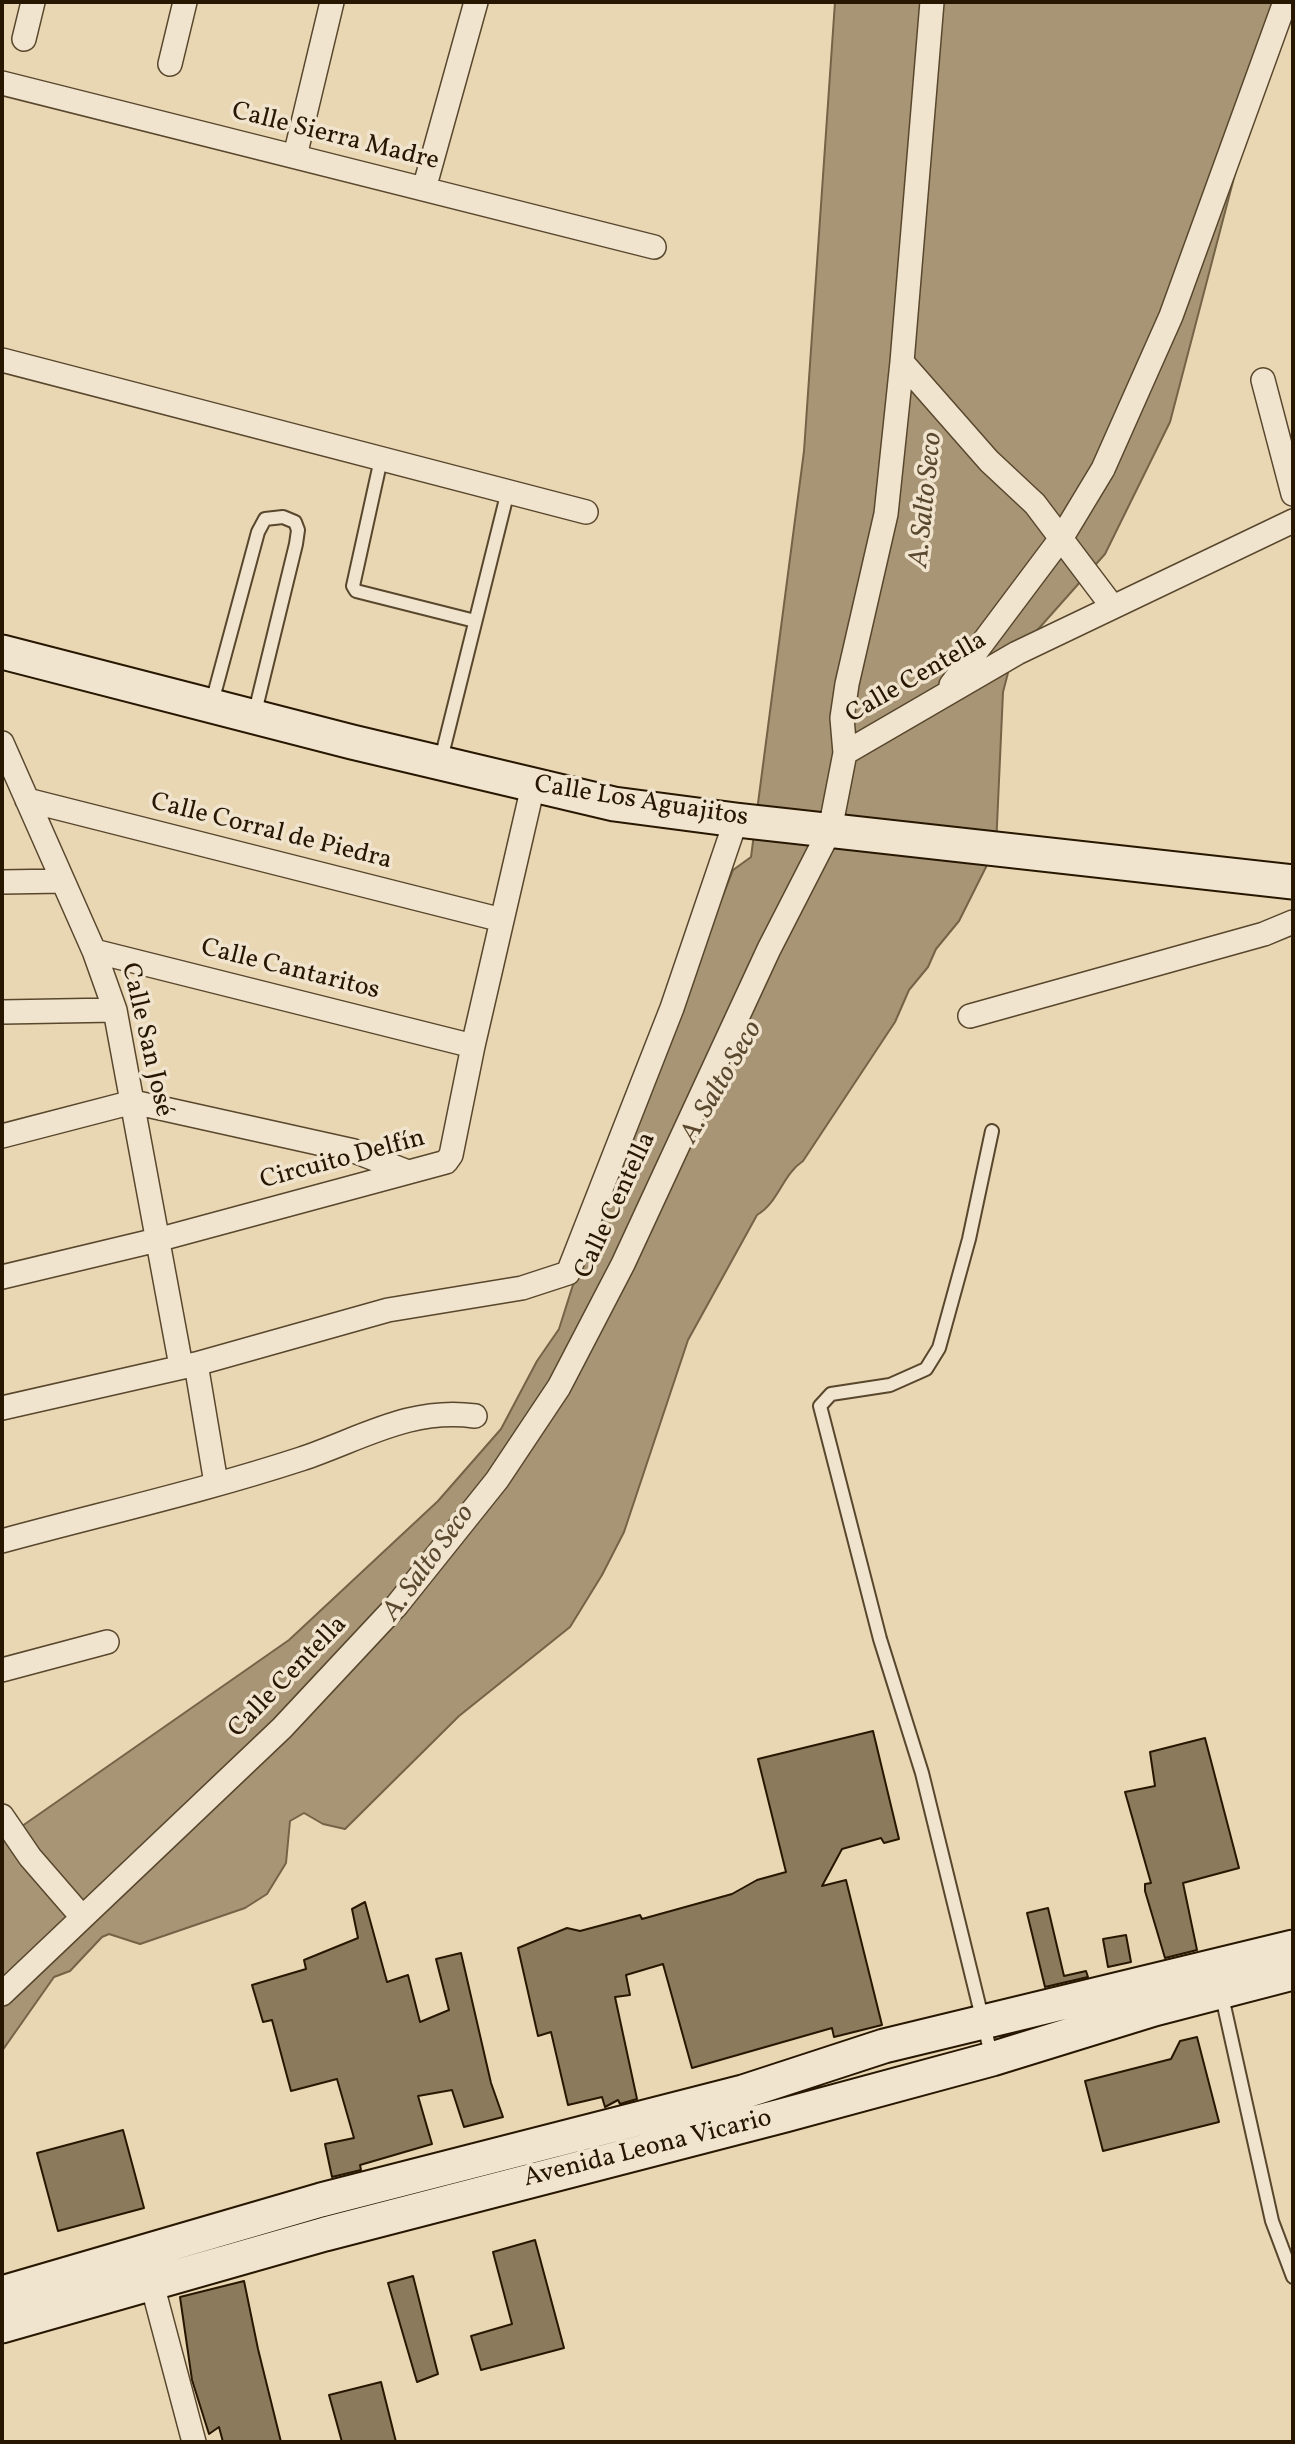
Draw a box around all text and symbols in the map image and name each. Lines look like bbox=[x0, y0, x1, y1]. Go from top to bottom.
street label: Calle Sierra Madre bbox=[228, 97, 442, 179]
water label: A. Salto Seco bbox=[904, 431, 952, 569]
street label: Calle Centella bbox=[841, 626, 993, 732]
street label: Calle Los Aguajitos bbox=[532, 771, 750, 835]
street label: Calle Corral de Piedra bbox=[147, 788, 395, 878]
street label: Calle Cantaritos bbox=[197, 934, 383, 1008]
street label: Calle San José bbox=[112, 960, 178, 1120]
water label: A. Salto Seco bbox=[675, 1016, 771, 1150]
street label: Circuito Delfín bbox=[257, 1124, 429, 1198]
street label: Calle Centella bbox=[570, 1128, 664, 1284]
water label: A. Salto Seco bbox=[377, 1499, 483, 1629]
street label: Calle Centella bbox=[223, 1611, 355, 1745]
street label: Avenida Leona Vicario bbox=[521, 2104, 775, 2196]

